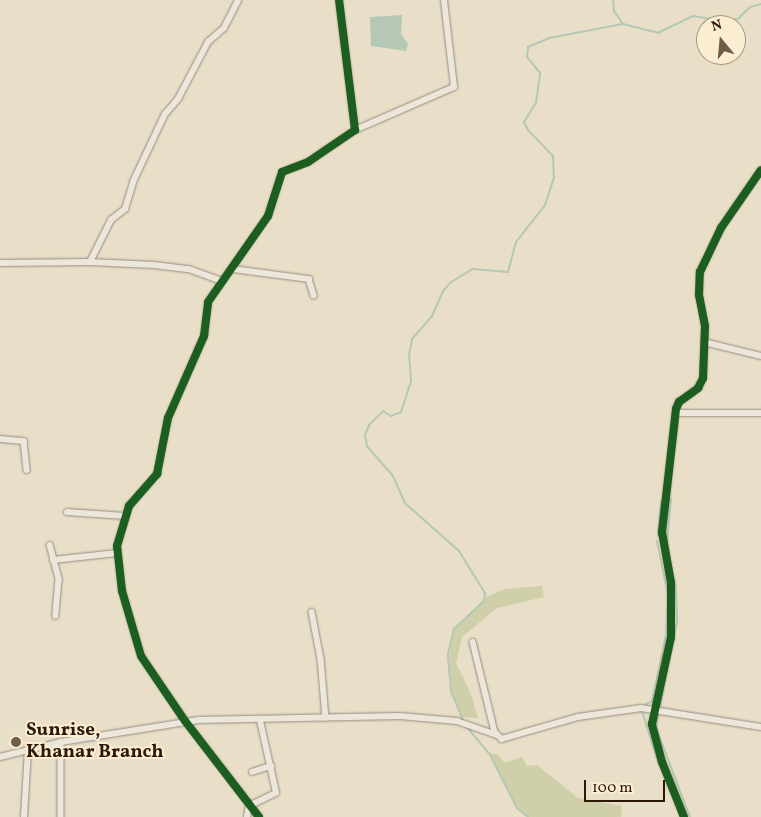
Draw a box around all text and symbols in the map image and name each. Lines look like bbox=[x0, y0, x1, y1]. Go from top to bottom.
north arrow bbox=[696, 15, 746, 65]
text: N bbox=[709, 16, 724, 37]
place label: Sunrise, Khanar Branch bbox=[26, 720, 164, 764]
marker: Sunrise, Khanar Branch bbox=[10, 736, 22, 748]
scale bar bbox=[586, 770, 667, 802]
text: 100 m bbox=[592, 778, 632, 799]

